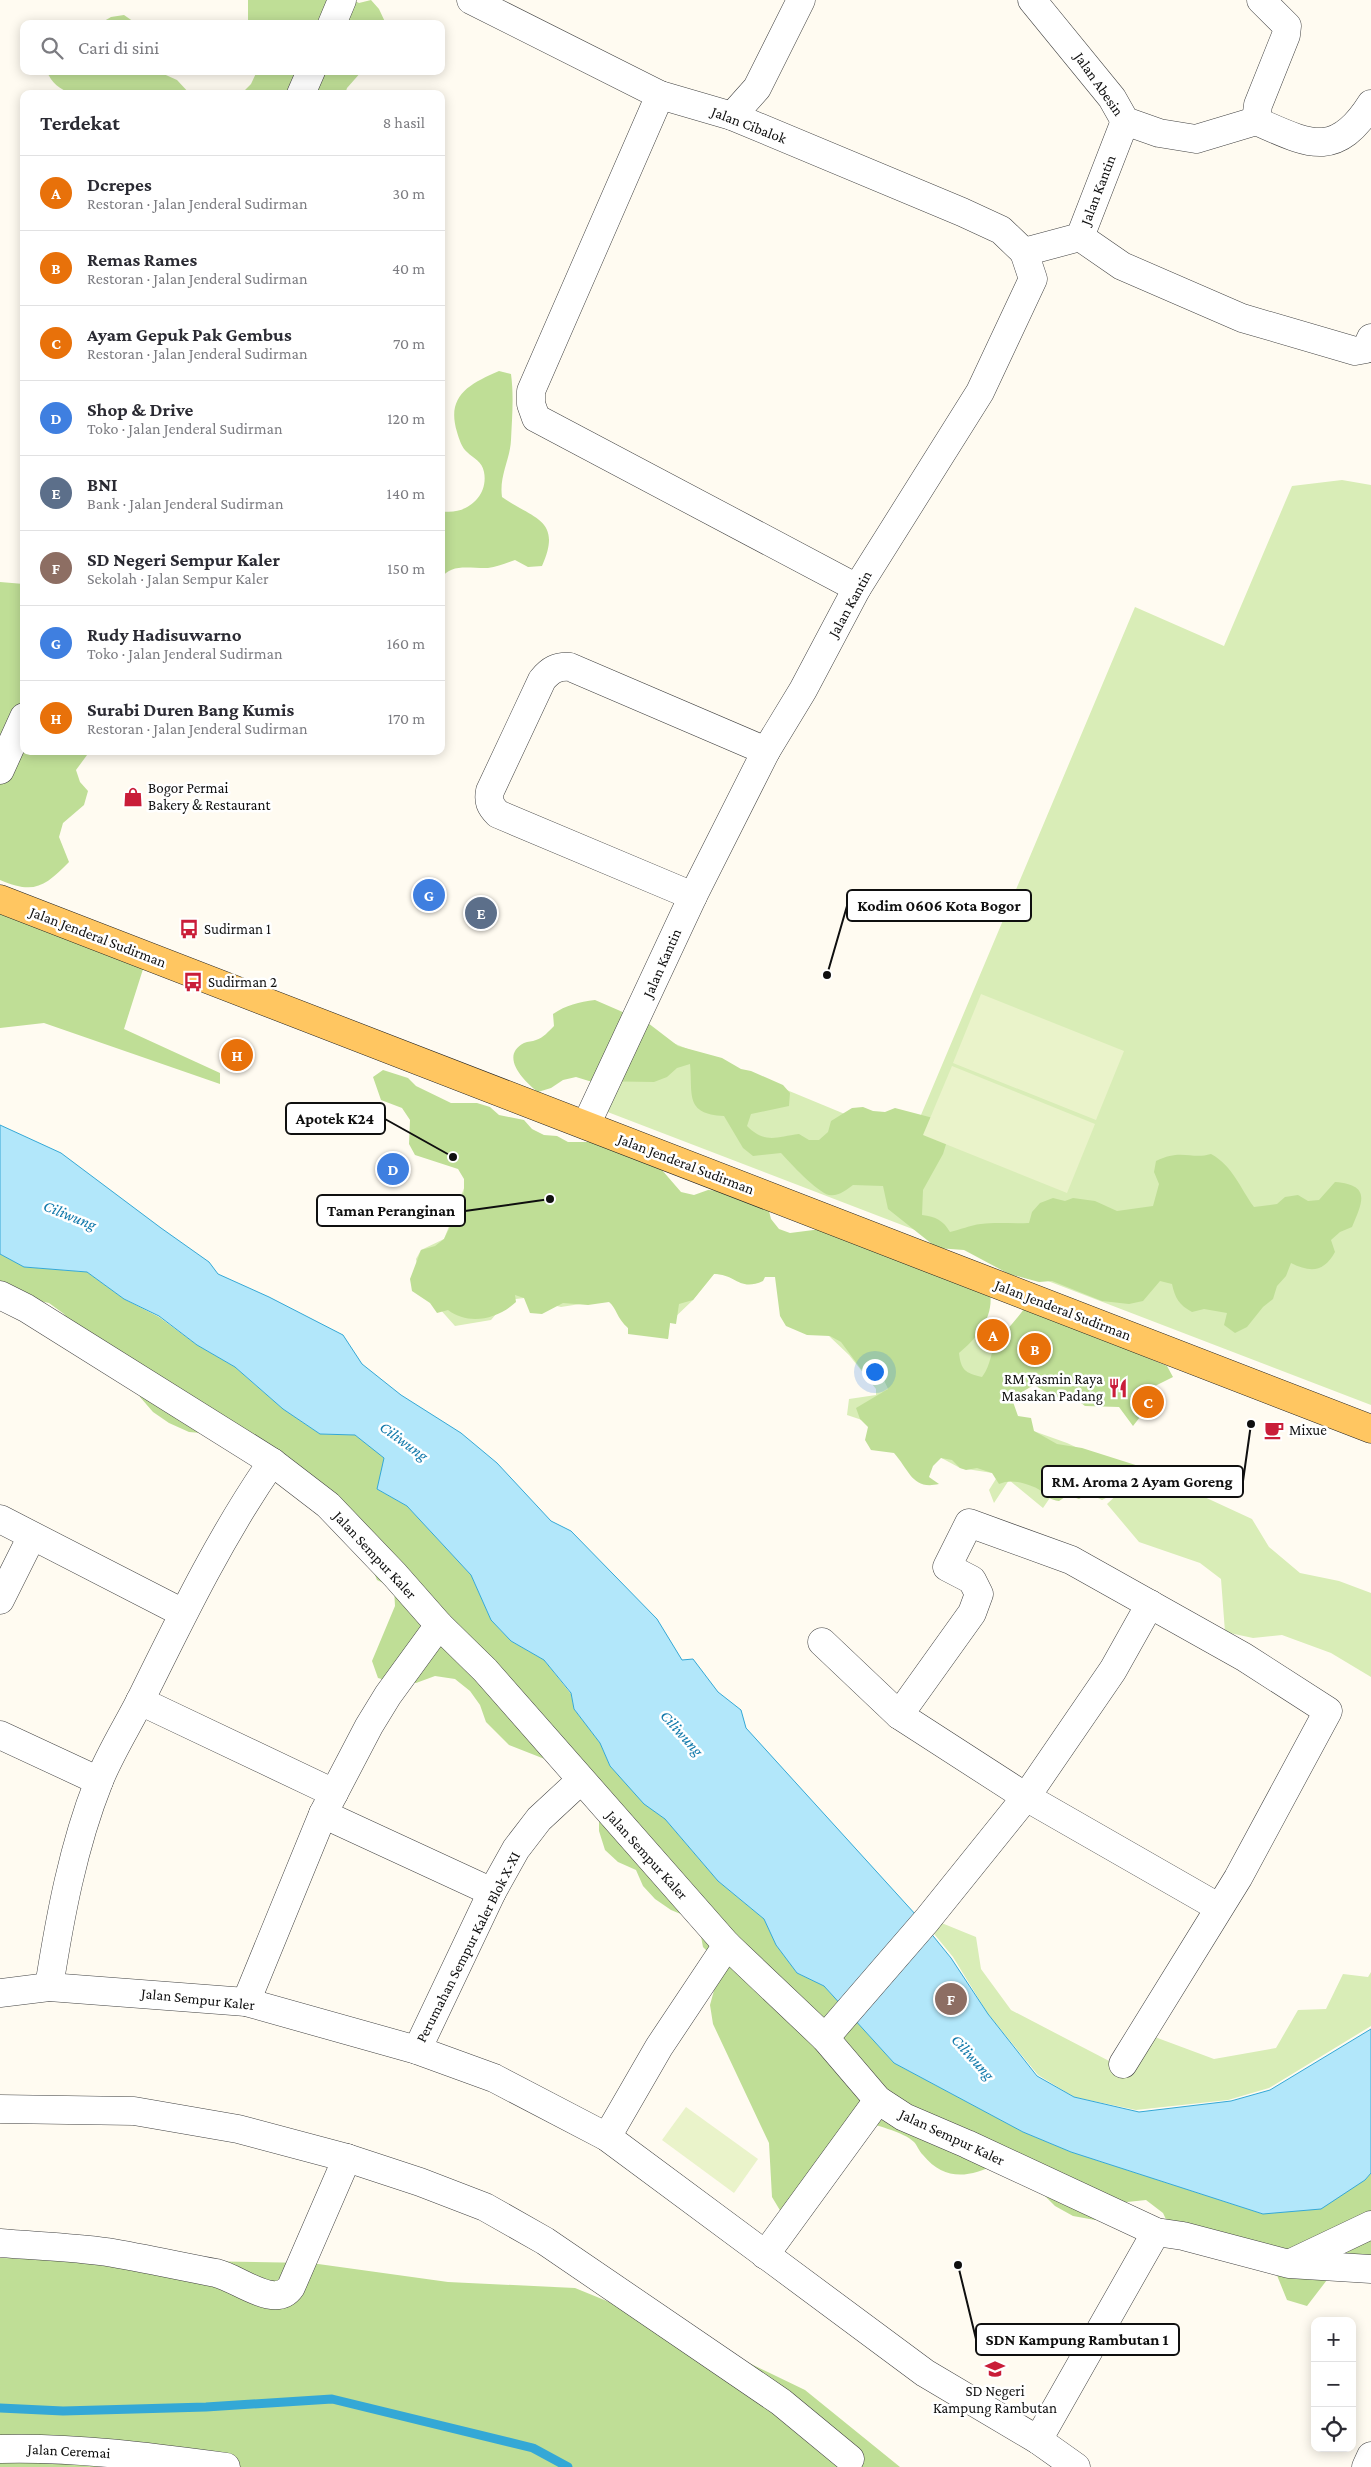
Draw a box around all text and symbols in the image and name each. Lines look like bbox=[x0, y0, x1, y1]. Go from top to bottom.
search box bbox=[20, 20, 445, 75]
icon: search bbox=[38, 34, 66, 62]
text: Cari di sini bbox=[78, 37, 159, 58]
street label: Jalan Abesin bbox=[1069, 48, 1127, 119]
street label: Jalan Cibalok bbox=[707, 103, 790, 148]
text: Terdekat bbox=[40, 111, 120, 135]
text: 8 hasil bbox=[383, 114, 425, 131]
street label: Jalan Kantin bbox=[1077, 153, 1120, 229]
text: Dcrepes bbox=[87, 174, 152, 195]
text: A bbox=[51, 185, 61, 202]
text: 30 m bbox=[393, 185, 425, 202]
text: Restoran · Jalan Jenderal Sudirman bbox=[87, 195, 308, 212]
text: Remas Rames bbox=[87, 249, 197, 270]
text: B bbox=[51, 260, 61, 277]
text: 40 m bbox=[392, 260, 425, 277]
text: Restoran · Jalan Jenderal Sudirman bbox=[87, 270, 308, 287]
text: Ayam Gepuk Pak Gembus bbox=[87, 324, 292, 345]
text: C bbox=[51, 335, 61, 352]
text: 70 m bbox=[393, 335, 425, 352]
text: Restoran · Jalan Jenderal Sudirman bbox=[87, 345, 308, 362]
text: Shop & Drive bbox=[87, 399, 193, 420]
text: D bbox=[50, 410, 62, 427]
text: 120 m bbox=[387, 410, 425, 427]
text: Toko · Jalan Jenderal Sudirman bbox=[87, 420, 283, 437]
text: BNI bbox=[87, 474, 118, 495]
text: E bbox=[51, 485, 61, 502]
text: 140 m bbox=[387, 485, 425, 502]
text: Bank · Jalan Jenderal Sudirman bbox=[87, 495, 284, 512]
text: SD Negeri Sempur Kaler bbox=[87, 549, 280, 570]
text: F bbox=[52, 560, 60, 577]
text: 150 m bbox=[387, 560, 425, 577]
street label: Jalan Kantin bbox=[824, 568, 876, 642]
text: Sekolah · Jalan Sempur Kaler bbox=[87, 570, 269, 587]
text: Rudy Hadisuwarno bbox=[87, 624, 242, 645]
text: G bbox=[51, 635, 61, 652]
text: 160 m bbox=[387, 635, 425, 652]
text: Toko · Jalan Jenderal Sudirman bbox=[87, 645, 283, 662]
text: Surabi Duren Bang Kumis bbox=[87, 699, 294, 720]
text: H bbox=[51, 710, 61, 727]
text: 170 m bbox=[388, 710, 425, 727]
text: Restoran · Jalan Jenderal Sudirman bbox=[87, 720, 308, 737]
place label: Bogor Permai Bakery & Restaurant bbox=[148, 780, 272, 814]
shop icon: Bogor Permai Bakery & Restaurant bbox=[122, 786, 144, 808]
pin: G bbox=[413, 876, 445, 914]
callout: Kodim 0606 Kota Bogor bbox=[847, 890, 1031, 921]
pin: E bbox=[465, 894, 497, 932]
text: Kodim 0606 Kota Bogor bbox=[857, 897, 1021, 914]
street label: Jalan Jenderal Sudirman bbox=[25, 903, 168, 971]
bus stop icon: Sudirman 1 bbox=[178, 918, 200, 940]
place label: Sudirman 1 bbox=[204, 921, 271, 937]
street label: Jalan Kantin bbox=[639, 926, 685, 1002]
bus stop icon: Sudirman 2 bbox=[182, 971, 204, 993]
place label: Sudirman 2 bbox=[208, 974, 277, 990]
pin: H bbox=[221, 1036, 253, 1074]
callout: Apotek K24 bbox=[286, 1103, 385, 1134]
text: Apotek K24 bbox=[295, 1110, 375, 1127]
street label: Jalan Jenderal Sudirman bbox=[613, 1130, 756, 1198]
pin: D bbox=[377, 1150, 409, 1188]
callout: Taman Peranginan bbox=[317, 1195, 465, 1226]
water label: Ciliwung bbox=[41, 1197, 100, 1234]
text: Taman Peranginan bbox=[327, 1202, 455, 1219]
street label: Jalan Jenderal Sudirman bbox=[990, 1276, 1133, 1344]
pin: A bbox=[977, 1316, 1009, 1354]
pin: B bbox=[1019, 1330, 1051, 1368]
your location bbox=[862, 1359, 888, 1385]
place label: RM Yasmin Raya Masakan Padang bbox=[1001, 1371, 1103, 1405]
restaurant icon: RM Yasmin Raya Masakan Padang bbox=[1107, 1377, 1129, 1399]
pin: C bbox=[1132, 1383, 1164, 1421]
water label: Ciliwung bbox=[376, 1418, 432, 1465]
cafe icon: Mixue bbox=[1263, 1419, 1285, 1441]
place label: Mixue bbox=[1289, 1422, 1327, 1438]
callout: RM. Aroma 2 Ayam Goreng bbox=[1042, 1466, 1243, 1497]
text: RM. Aroma 2 Ayam Goreng bbox=[1051, 1473, 1233, 1490]
street label: Jalan Sempur Kaler bbox=[328, 1506, 420, 1603]
water label: Ciliwung bbox=[656, 1707, 707, 1761]
street label: Jalan Sempur Kaler bbox=[601, 1806, 692, 1904]
street label: Perumahan Sempur Kaler Blok X-XI bbox=[413, 1849, 524, 2045]
pin: F bbox=[935, 1980, 967, 2018]
street label: Jalan Sempur Kaler bbox=[138, 1985, 256, 2014]
water label: Ciliwung bbox=[947, 2031, 998, 2085]
street label: Jalan Sempur Kaler bbox=[895, 2105, 1008, 2170]
map controls bbox=[1311, 2317, 1356, 2452]
button: + bbox=[1311, 2317, 1356, 2362]
callout: SDN Kampung Rambutan 1 bbox=[976, 2324, 1179, 2355]
text: SDN Kampung Rambutan 1 bbox=[985, 2331, 1169, 2348]
school or university icon: SD Negeri Kampung Rambutan bbox=[984, 2358, 1006, 2380]
button: − bbox=[1311, 2362, 1356, 2407]
place label: SD Negeri Kampung Rambutan bbox=[933, 2383, 1057, 2417]
button: locate bbox=[1311, 2407, 1356, 2452]
street label: Jalan Ceremai bbox=[25, 2441, 111, 2462]

